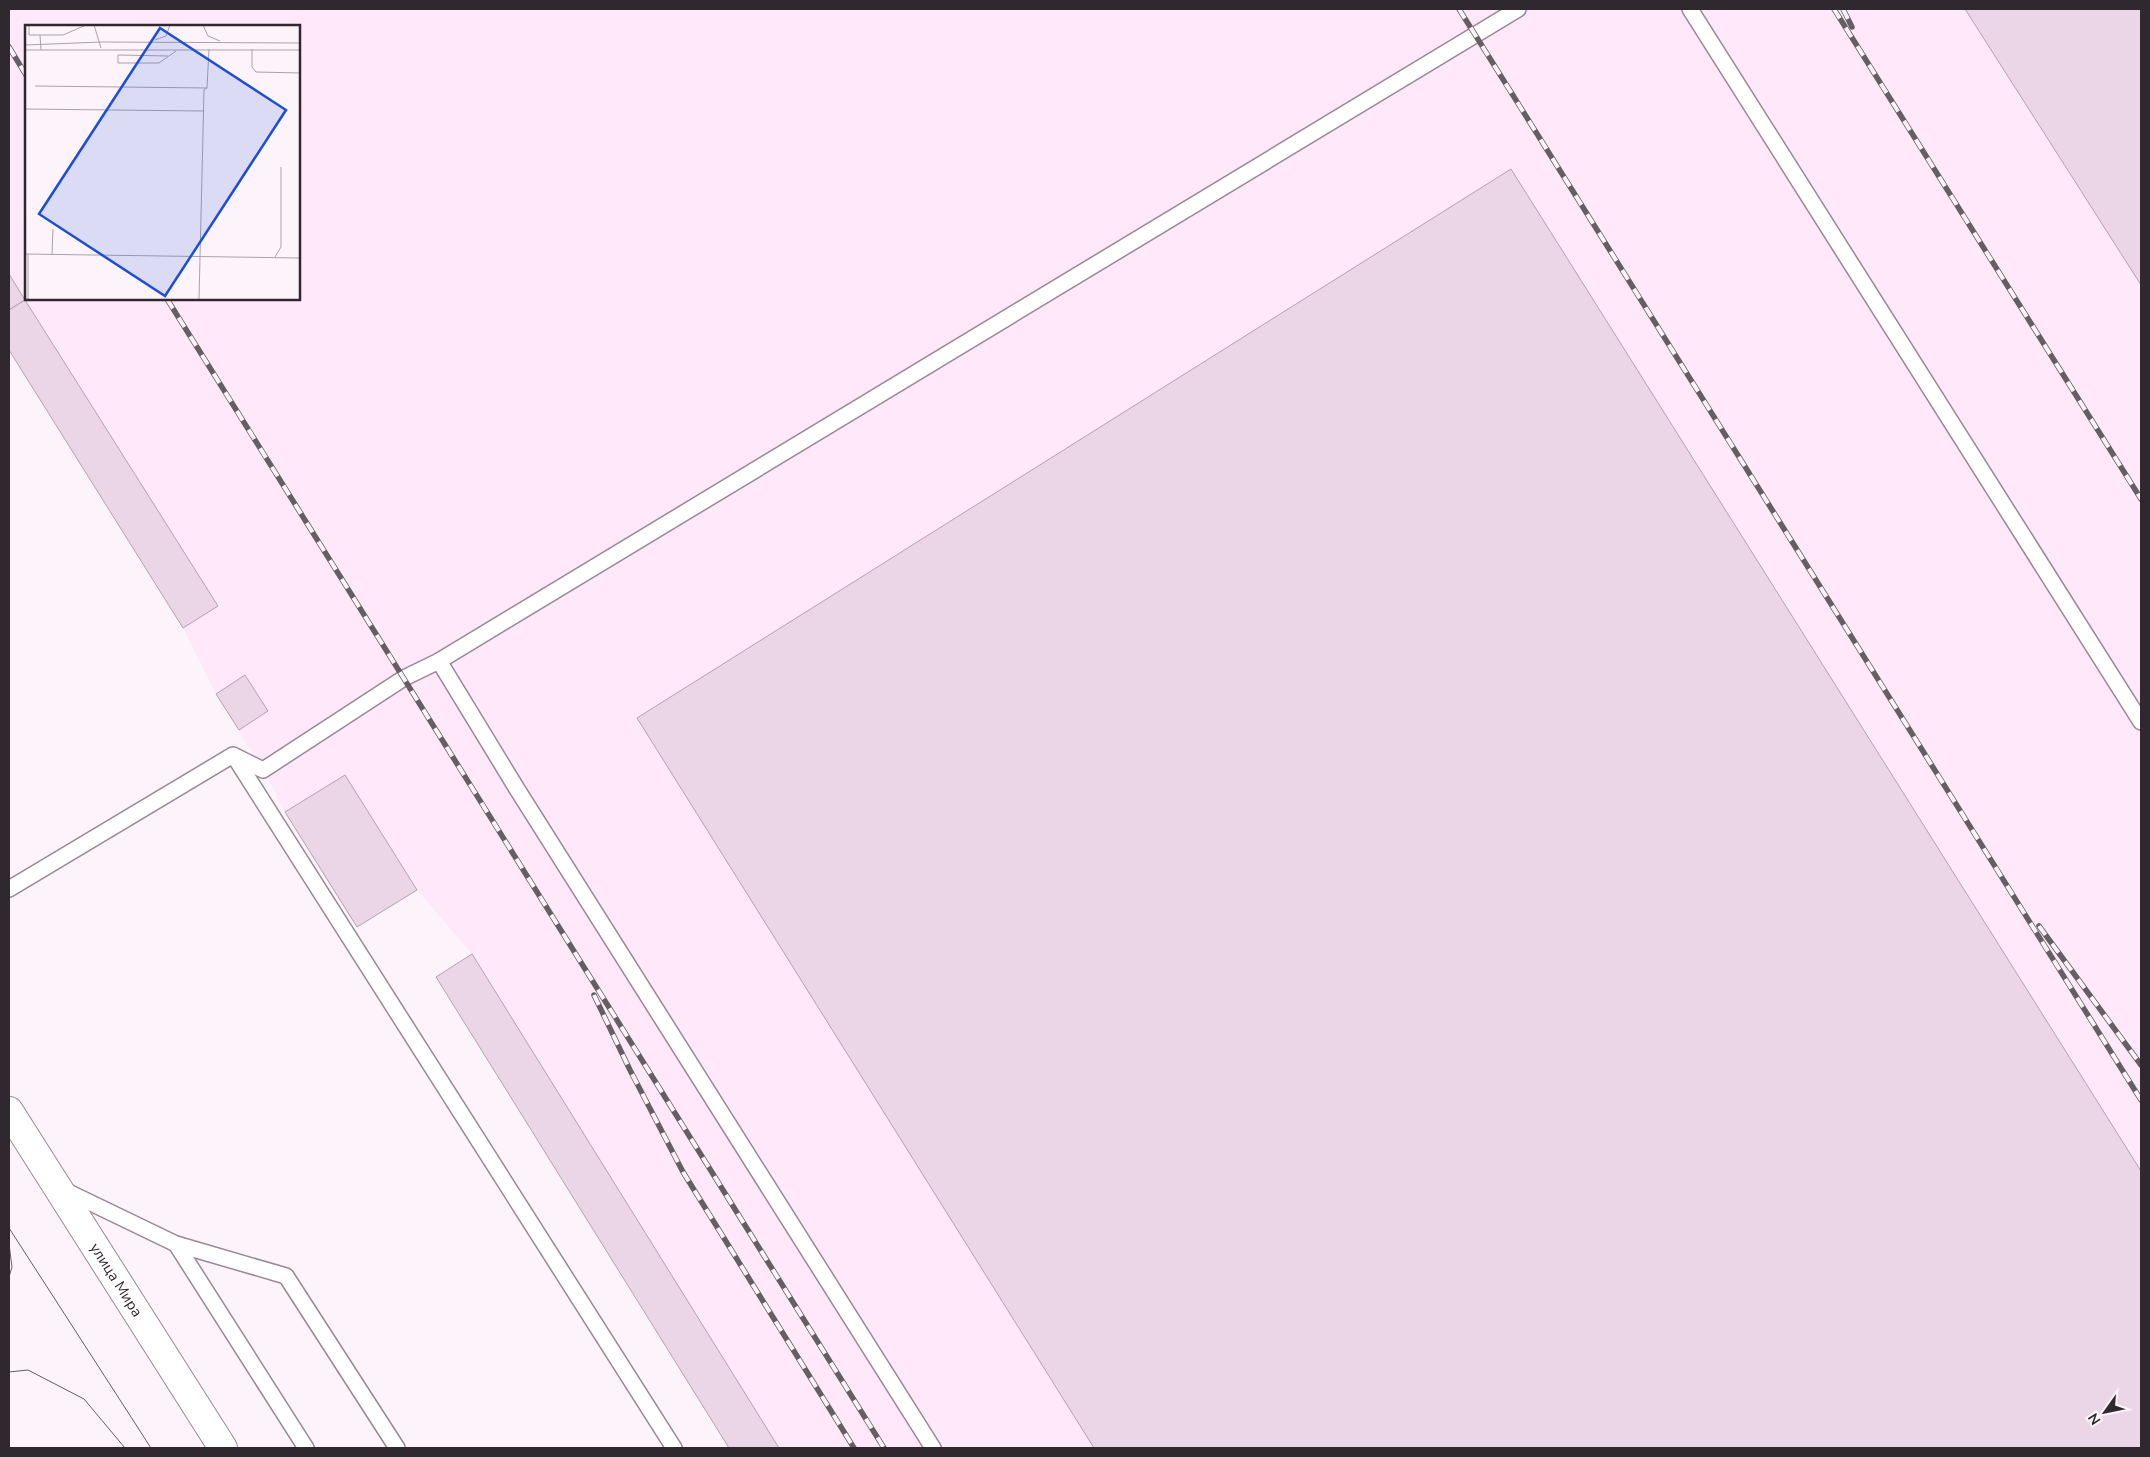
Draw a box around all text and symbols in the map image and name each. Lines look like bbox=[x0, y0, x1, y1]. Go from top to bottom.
inset map bbox=[25, 25, 300, 300]
street label: улица Мира bbox=[85, 1239, 147, 1321]
north arrow bbox=[2080, 1387, 2130, 1437]
text: N bbox=[2084, 1409, 2105, 1428]

